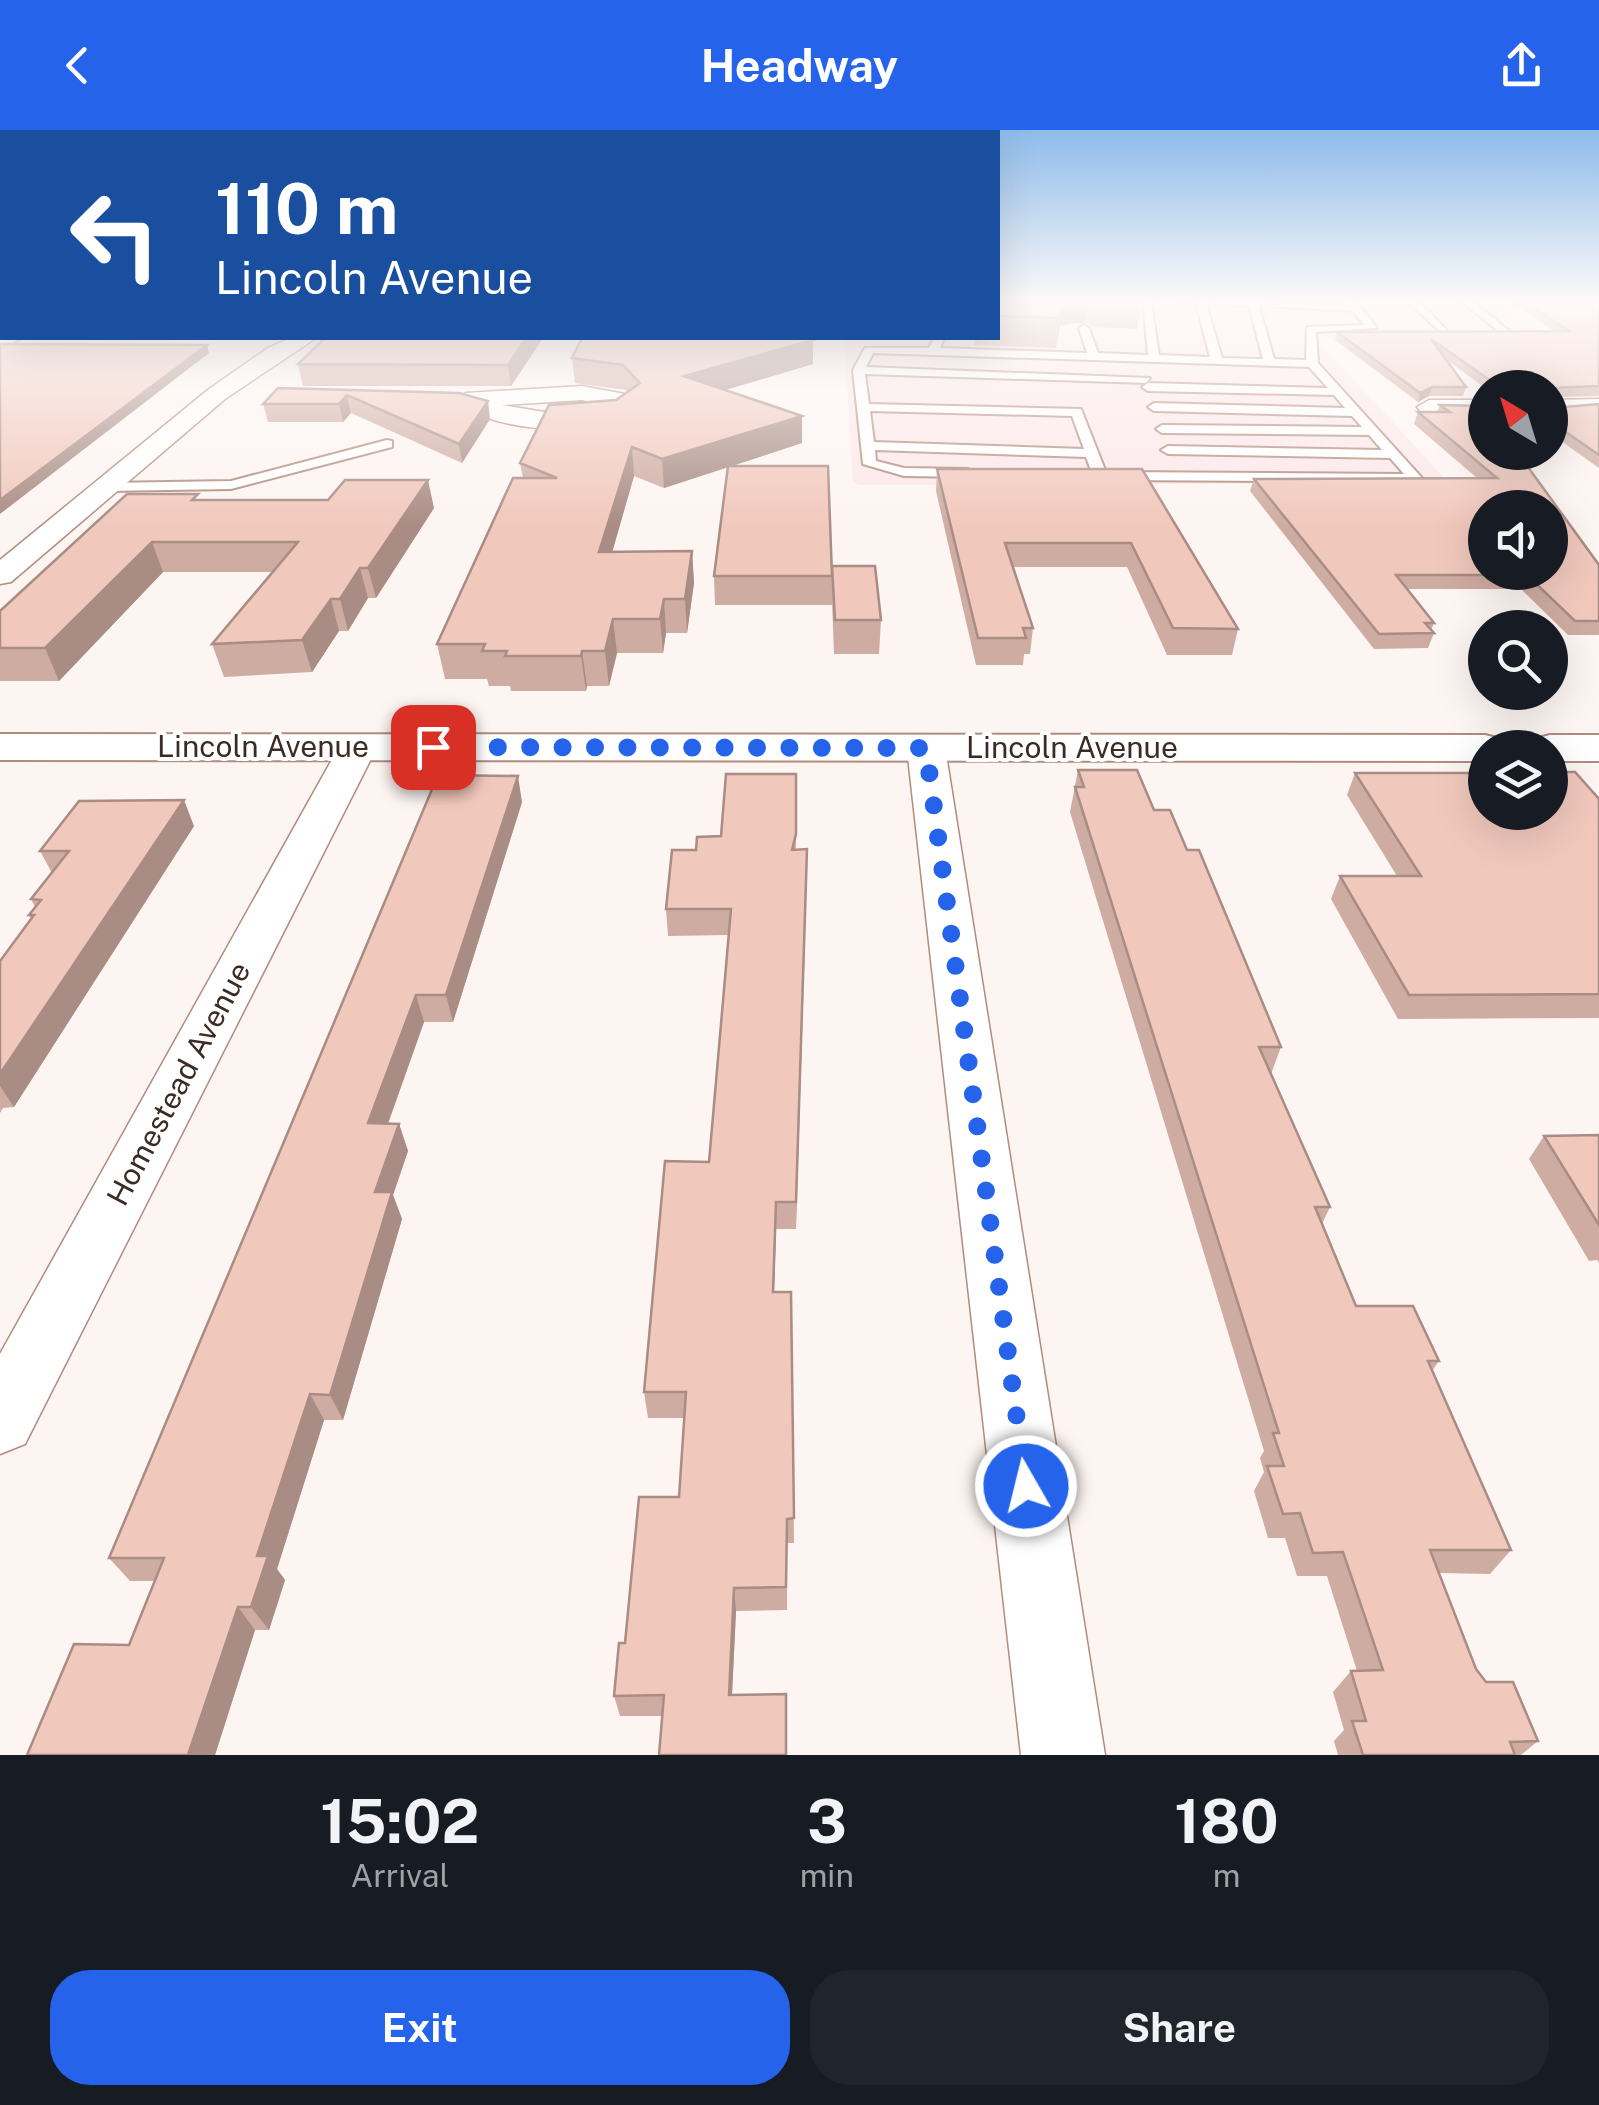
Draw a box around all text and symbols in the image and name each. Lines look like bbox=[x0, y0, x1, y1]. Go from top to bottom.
icon: back bbox=[50, 38, 105, 93]
icon: share bbox=[1494, 38, 1549, 93]
text: Headway bbox=[701, 39, 898, 92]
text: 110 m bbox=[215, 167, 399, 250]
icon: left bbox=[50, 170, 180, 300]
text: Lincoln Avenue bbox=[215, 251, 533, 304]
north arrow bbox=[1468, 370, 1568, 470]
map controls bbox=[1468, 370, 1568, 830]
button: sound bbox=[1468, 490, 1568, 590]
button: search bbox=[1468, 610, 1568, 710]
pin bbox=[391, 705, 476, 790]
icon: arrive bbox=[406, 720, 461, 775]
street label: Lincoln Avenue bbox=[157, 728, 369, 764]
street label: Lincoln Avenue bbox=[966, 729, 1178, 765]
button: layers bbox=[1468, 730, 1568, 830]
street label: Homestead Avenue bbox=[99, 956, 257, 1211]
position arrow bbox=[974, 1434, 1078, 1538]
text: 15:02 bbox=[320, 1786, 479, 1857]
text: 3 bbox=[807, 1786, 847, 1857]
text: 180 bbox=[1174, 1786, 1279, 1857]
text: Arrival bbox=[350, 1857, 449, 1894]
text: min bbox=[800, 1857, 854, 1894]
text: m bbox=[1213, 1857, 1240, 1894]
button: Exit bbox=[50, 1970, 790, 2085]
button: Share bbox=[810, 1970, 1549, 2085]

